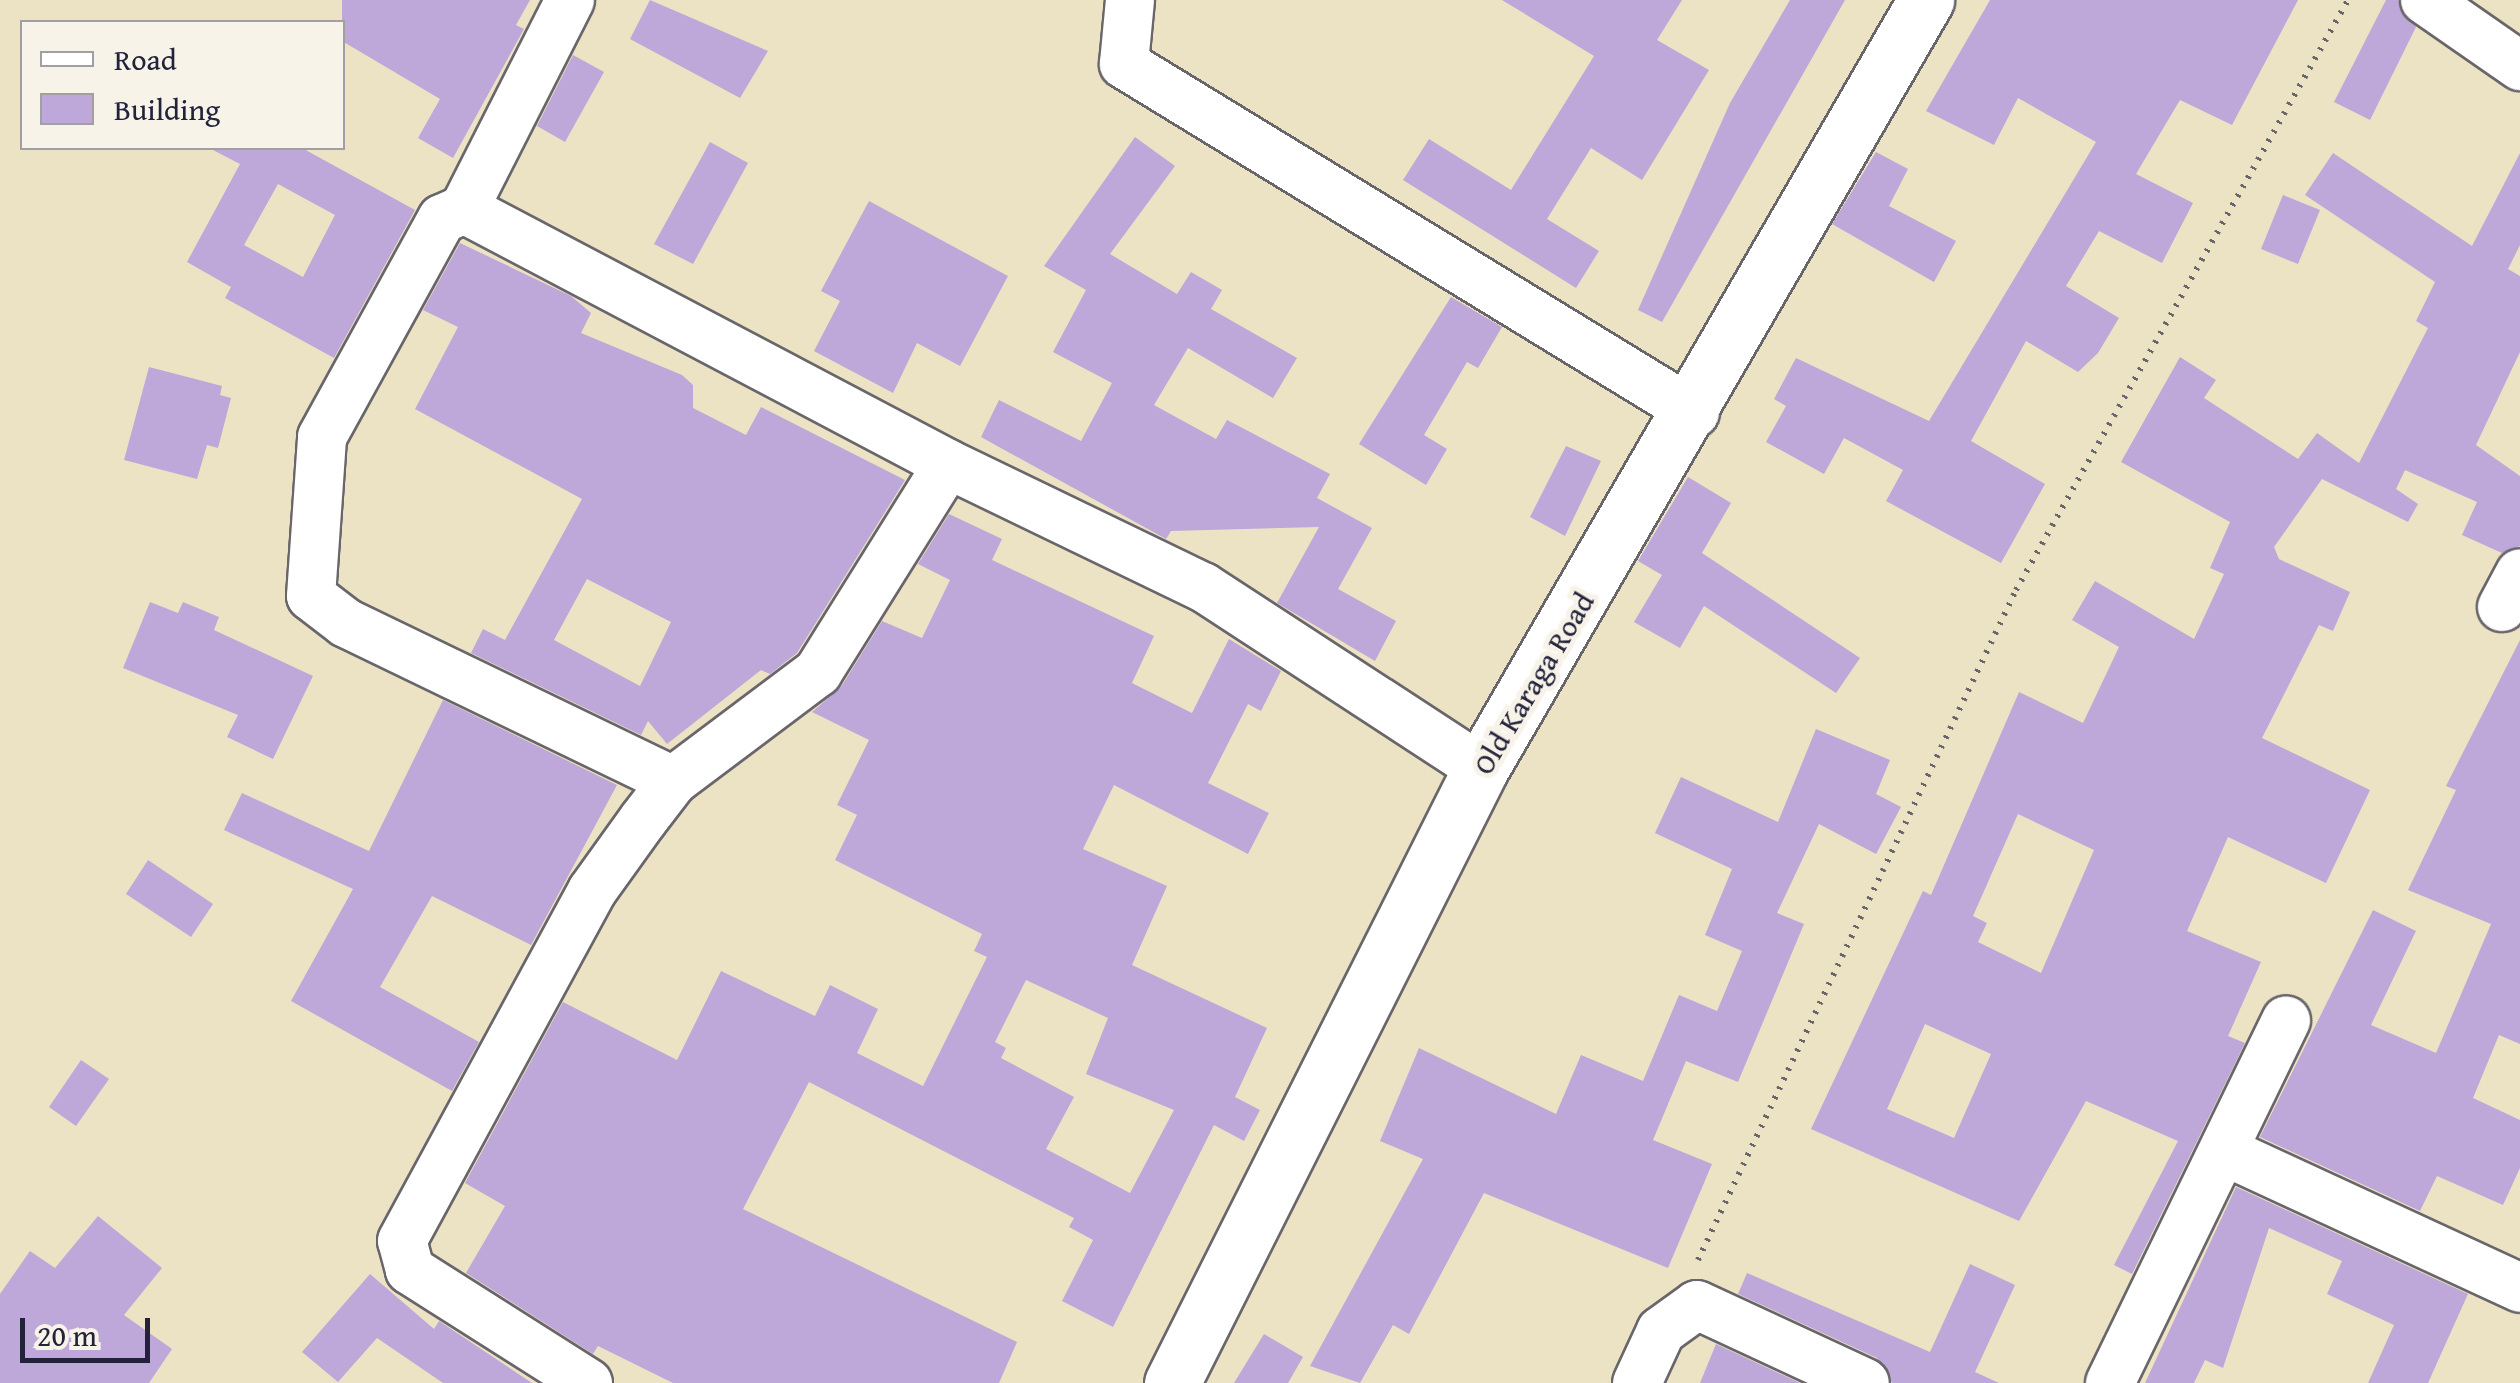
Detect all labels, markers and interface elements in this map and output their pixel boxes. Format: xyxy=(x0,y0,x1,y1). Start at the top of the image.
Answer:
legend xyxy=(20,20,345,150)
text: Road xyxy=(114,37,177,81)
text: Building xyxy=(114,87,220,131)
street label: Old Karaga Road xyxy=(1465,585,1601,781)
scale bar xyxy=(25,1298,155,1360)
text: 20 m xyxy=(37,1313,97,1357)

